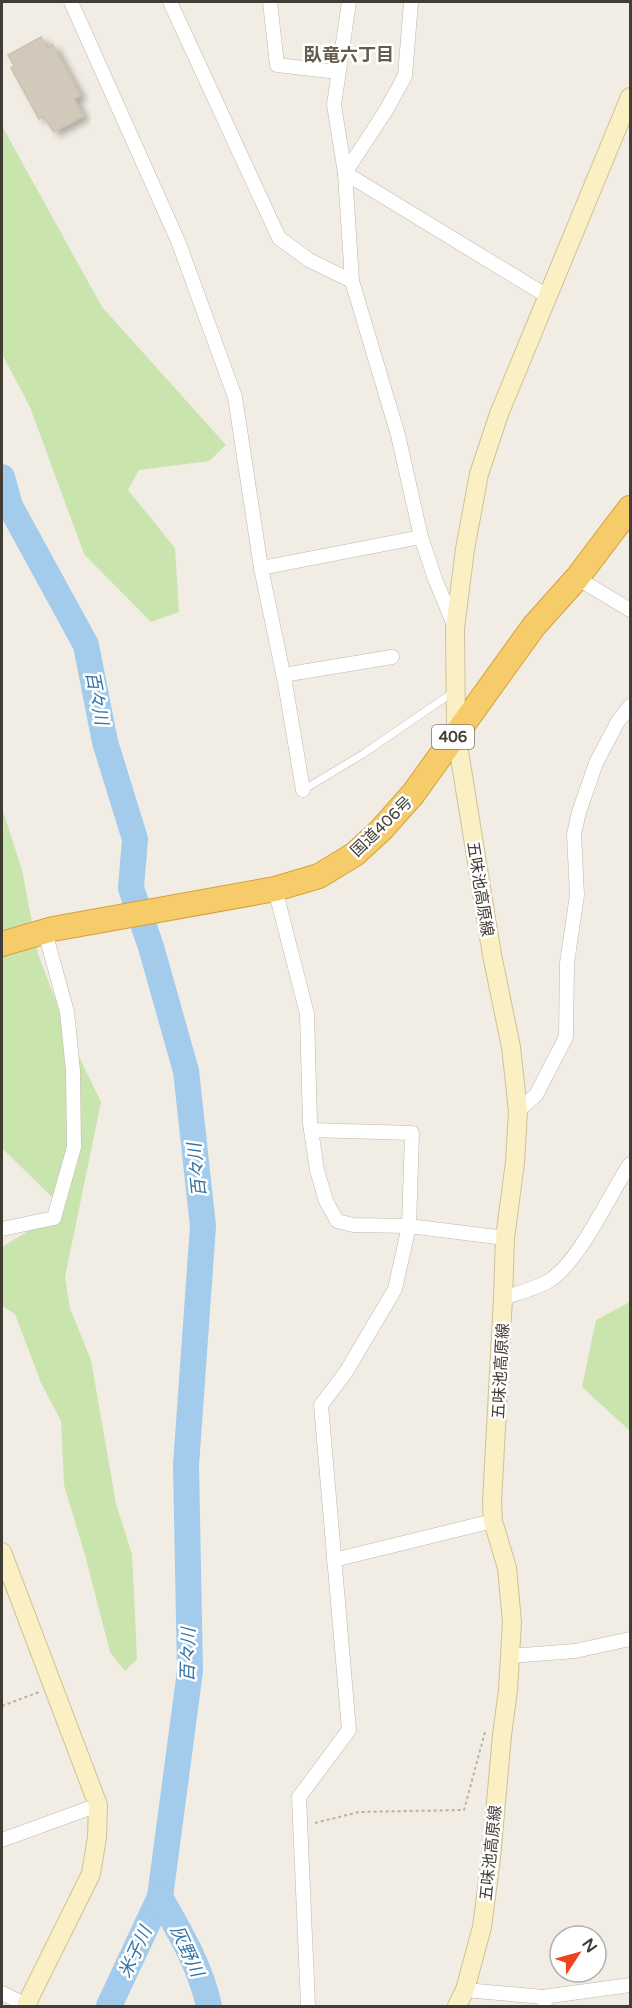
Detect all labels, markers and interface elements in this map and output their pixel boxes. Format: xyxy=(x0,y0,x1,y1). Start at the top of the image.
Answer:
district label: 臥竜六丁目 xyxy=(304,44,394,66)
water label: 百々川 xyxy=(81,669,113,729)
road number: 406 xyxy=(432,725,474,749)
street label: 国道406号 xyxy=(347,792,417,861)
street label: 五味池高原線 xyxy=(463,840,497,938)
water label: 百々川 xyxy=(183,1140,211,1198)
street label: 五味池高原線 xyxy=(488,1323,513,1420)
water label: 百々川 xyxy=(177,1626,200,1682)
street label: 五味池高原線 xyxy=(476,1804,506,1902)
water label: 米子川 xyxy=(114,1921,157,1981)
water label: 灰野川 xyxy=(166,1922,209,1982)
north arrow xyxy=(548,1924,608,1984)
text: N xyxy=(577,1935,601,1957)

